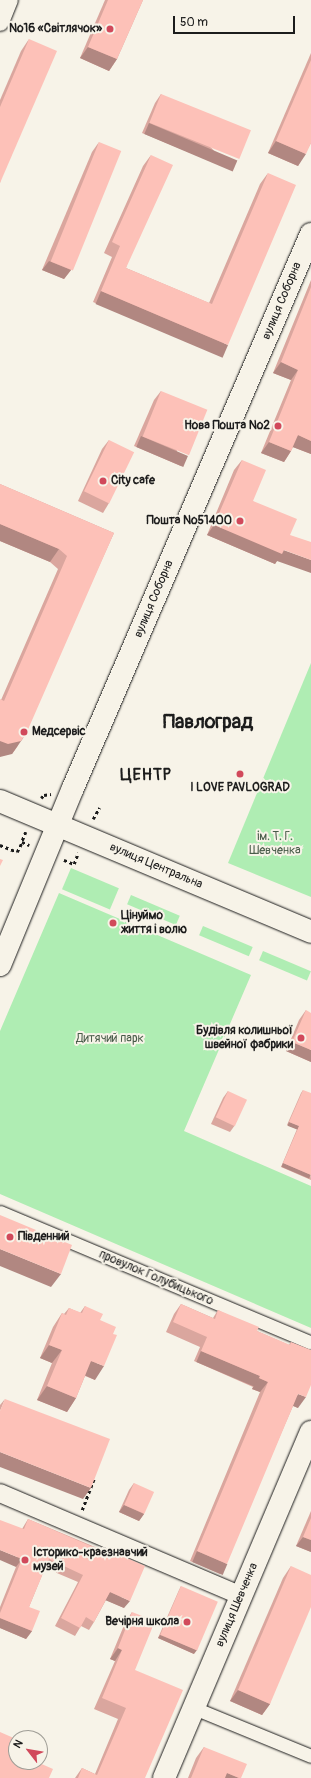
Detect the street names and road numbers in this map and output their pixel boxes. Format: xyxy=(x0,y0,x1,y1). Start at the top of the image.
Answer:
street label: вулиця Соборна xyxy=(259,260,305,342)
street label: вулиця Соборна xyxy=(131,558,177,640)
street label: вулиця Центральна xyxy=(107,840,205,892)
street label: провулок Голубицького xyxy=(97,1247,215,1309)
street label: вулиця Шевченка xyxy=(213,1561,261,1649)

